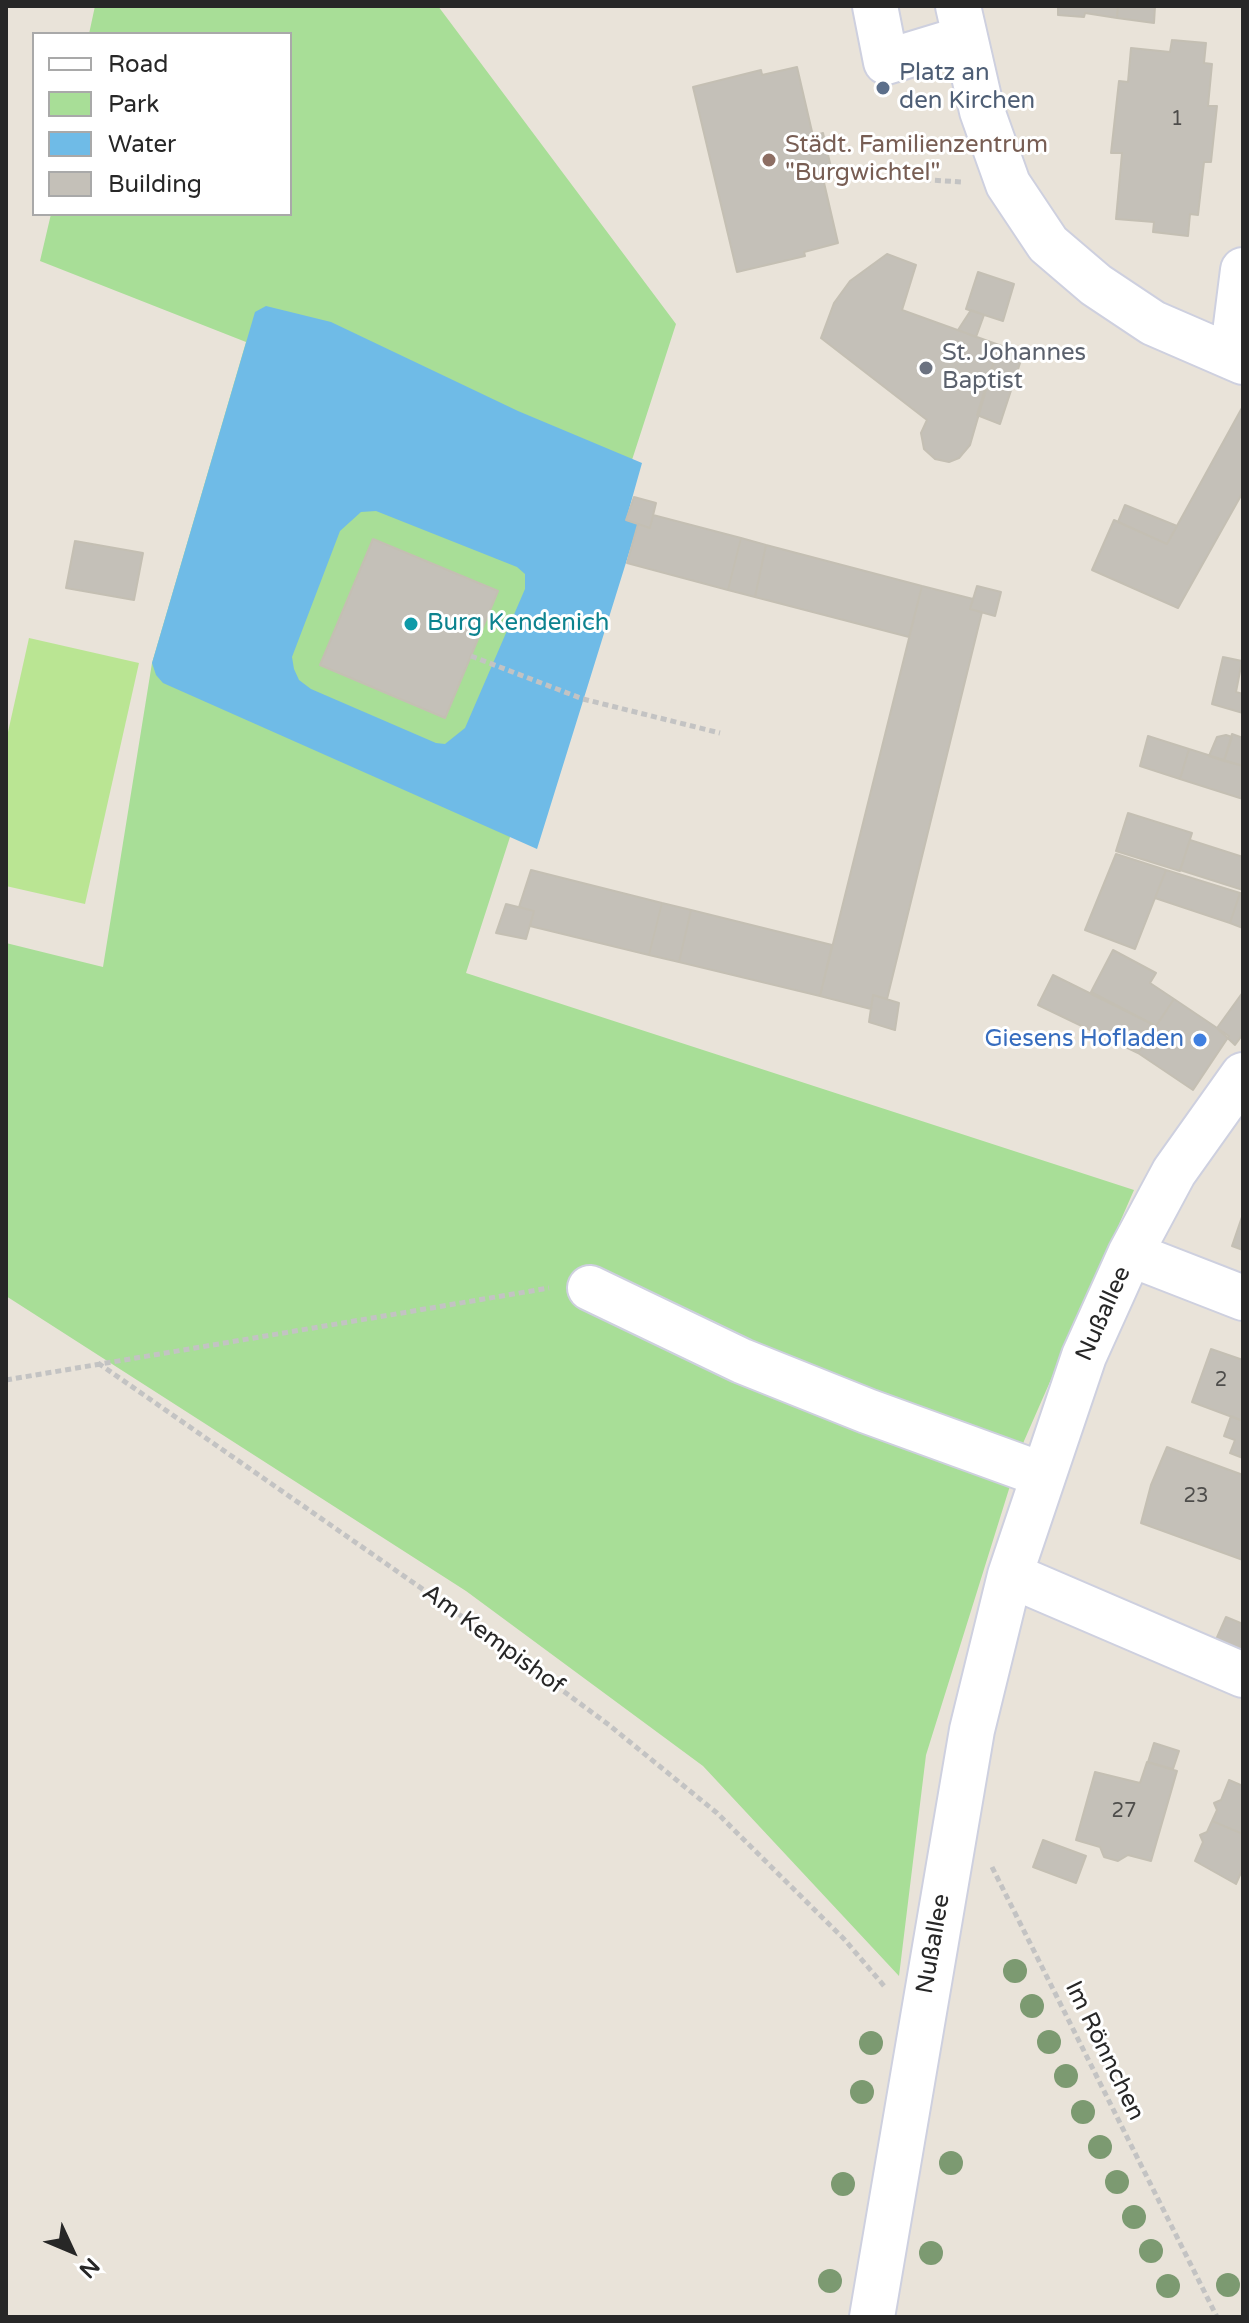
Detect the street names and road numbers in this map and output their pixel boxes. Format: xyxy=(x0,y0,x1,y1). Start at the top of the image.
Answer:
street label: Nußallee xyxy=(1070,1262,1138,1366)
street label: Am Kempishof xyxy=(416,1579,570,1701)
street label: Nußallee xyxy=(911,1892,957,1996)
street label: Im Rönnchen xyxy=(1058,1977,1150,2125)

